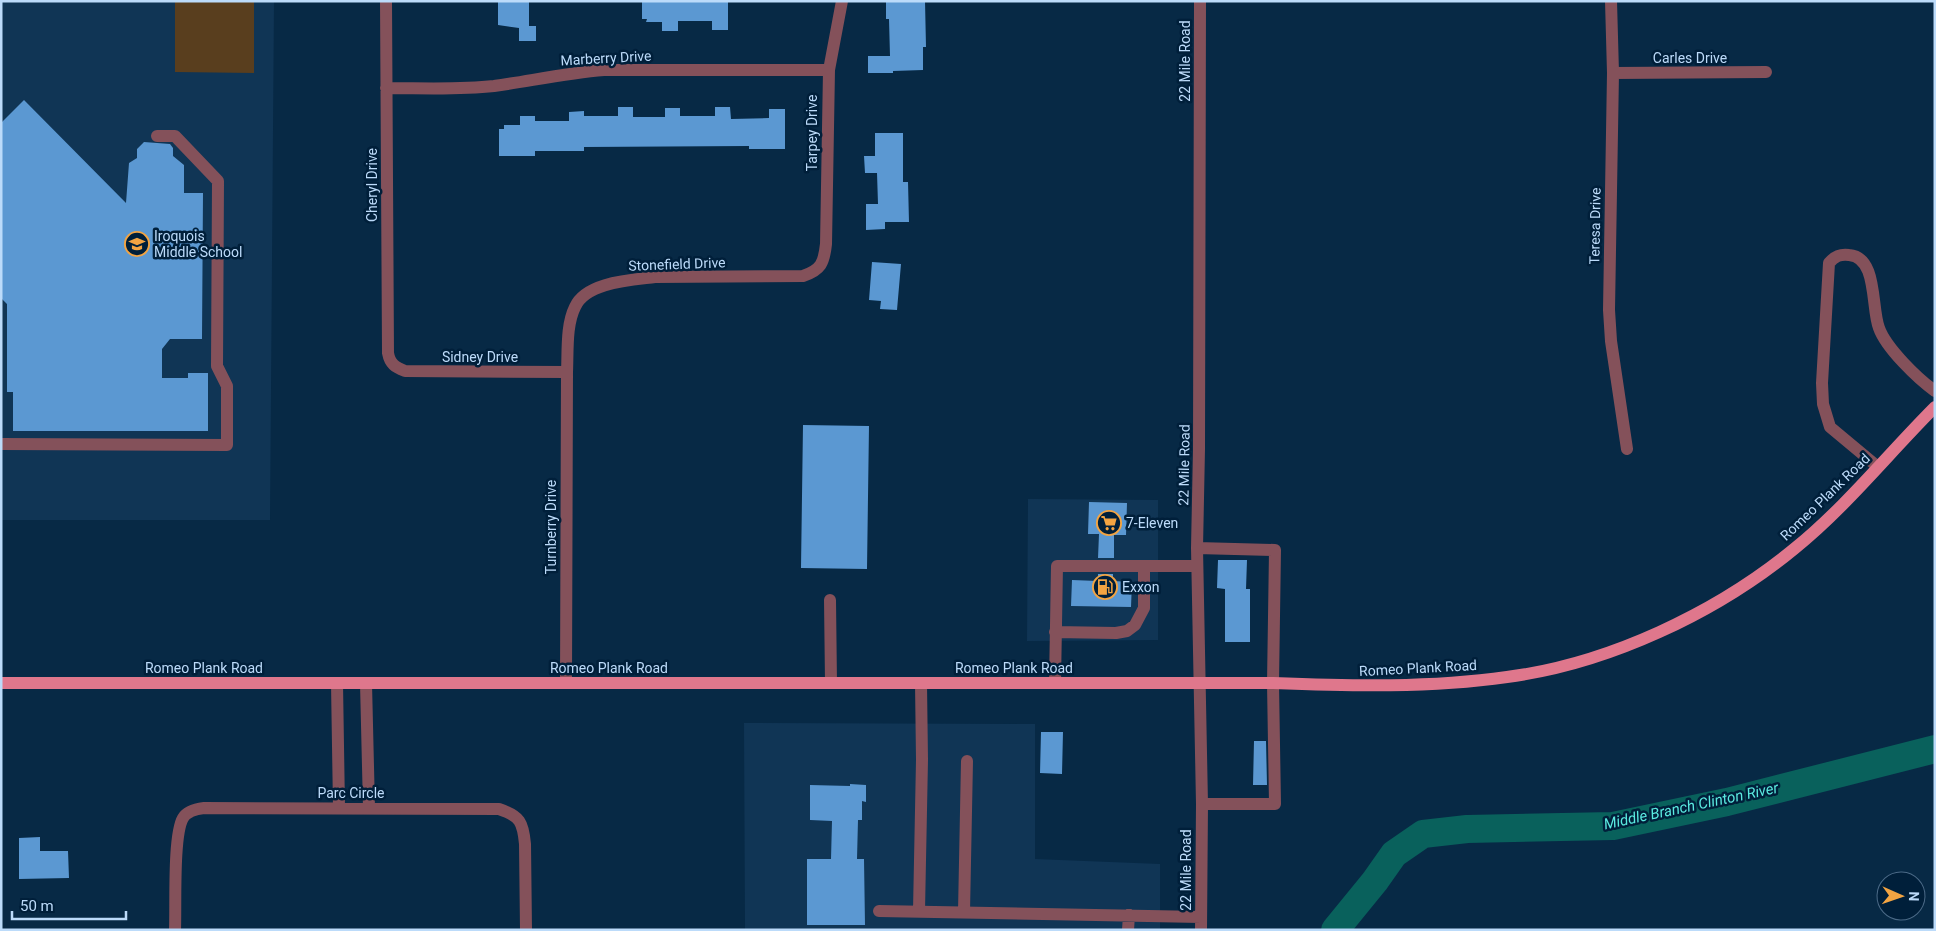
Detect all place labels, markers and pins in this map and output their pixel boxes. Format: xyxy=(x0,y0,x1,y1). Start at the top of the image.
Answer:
place label: Iroquois Middle School xyxy=(154,228,242,260)
school or university icon: Iroquois Middle School xyxy=(124,231,150,257)
supermarket icon: 7-Eleven xyxy=(1096,510,1122,536)
place label: 7-Eleven xyxy=(1126,515,1178,531)
fuel station icon: Exxon xyxy=(1092,574,1118,600)
place label: Exxon xyxy=(1122,579,1159,595)

